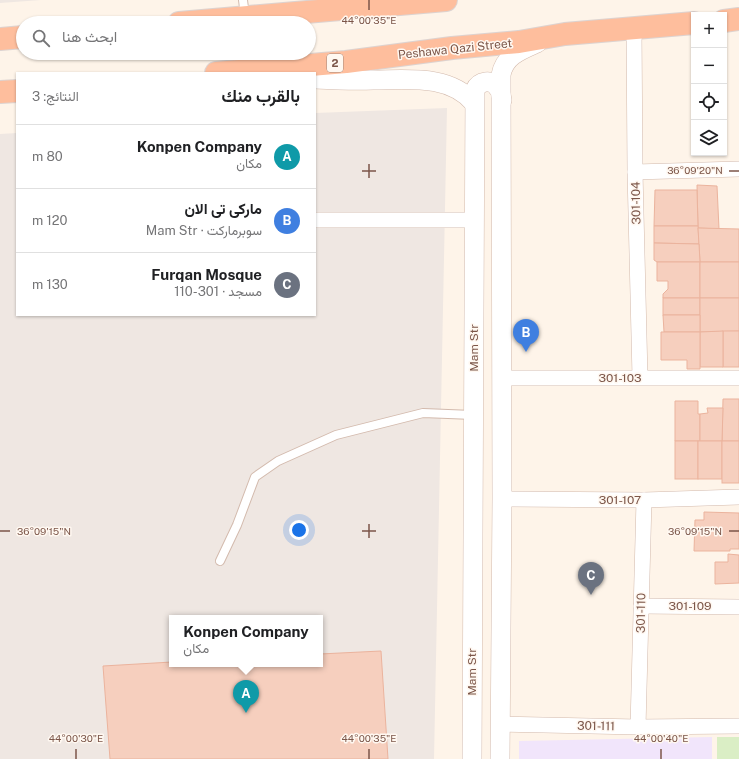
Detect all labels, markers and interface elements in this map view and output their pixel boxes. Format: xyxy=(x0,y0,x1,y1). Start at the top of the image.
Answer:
map controls xyxy=(691,12,727,156)
button: + xyxy=(691,12,727,48)
text: 44°00'35"E xyxy=(341,14,397,26)
search box xyxy=(16,16,316,60)
icon: search xyxy=(30,27,52,49)
text: ابحث هنا xyxy=(62,28,117,45)
street label: Peshawa Qazi Street xyxy=(397,36,513,62)
button: − xyxy=(691,48,727,84)
road number: 2 xyxy=(327,54,343,72)
button: locate xyxy=(691,84,727,120)
text: بالقرب منك xyxy=(222,86,300,106)
text: النتائج: 3 xyxy=(32,89,79,104)
button: layers xyxy=(691,120,727,156)
text: Konpen Company xyxy=(137,138,262,155)
text: 80 m xyxy=(32,149,63,164)
text: A xyxy=(282,149,292,164)
text: مكان xyxy=(236,156,262,171)
text: 36°09'20"N xyxy=(667,164,723,176)
street label: 301-104 xyxy=(629,181,643,225)
text: مارکی تی الان xyxy=(184,200,262,217)
text: 120 m xyxy=(32,213,67,228)
text: B xyxy=(283,213,291,228)
text: سوبرماركت · Mam Str xyxy=(146,223,262,238)
text: Furqan Mosque xyxy=(151,266,262,283)
text: 130 m xyxy=(32,277,68,292)
text: C xyxy=(282,277,292,292)
text: مسجد · 301-110 xyxy=(174,284,262,299)
pin: B xyxy=(513,319,539,352)
street label: Mam Str xyxy=(467,324,481,372)
street label: 301-103 xyxy=(598,371,642,385)
street label: 301-107 xyxy=(599,493,641,507)
your location xyxy=(289,520,309,540)
text: 36°09'15"N xyxy=(17,525,71,537)
text: 36°09'15"N xyxy=(668,525,722,537)
pin: C xyxy=(578,562,604,595)
street label: 301-110 xyxy=(634,593,648,633)
street label: 301-109 xyxy=(669,599,711,613)
popup xyxy=(169,615,323,667)
text: Konpen Company xyxy=(183,623,309,640)
text: مكان xyxy=(183,641,209,656)
street label: Mam Str xyxy=(465,648,479,696)
pin: A xyxy=(233,680,259,713)
street label: 301-111 xyxy=(577,719,615,733)
text: 44°00'30"E xyxy=(49,732,103,744)
text: 44°00'35"E xyxy=(341,732,397,744)
text: 44°00'40"E xyxy=(634,732,688,744)

